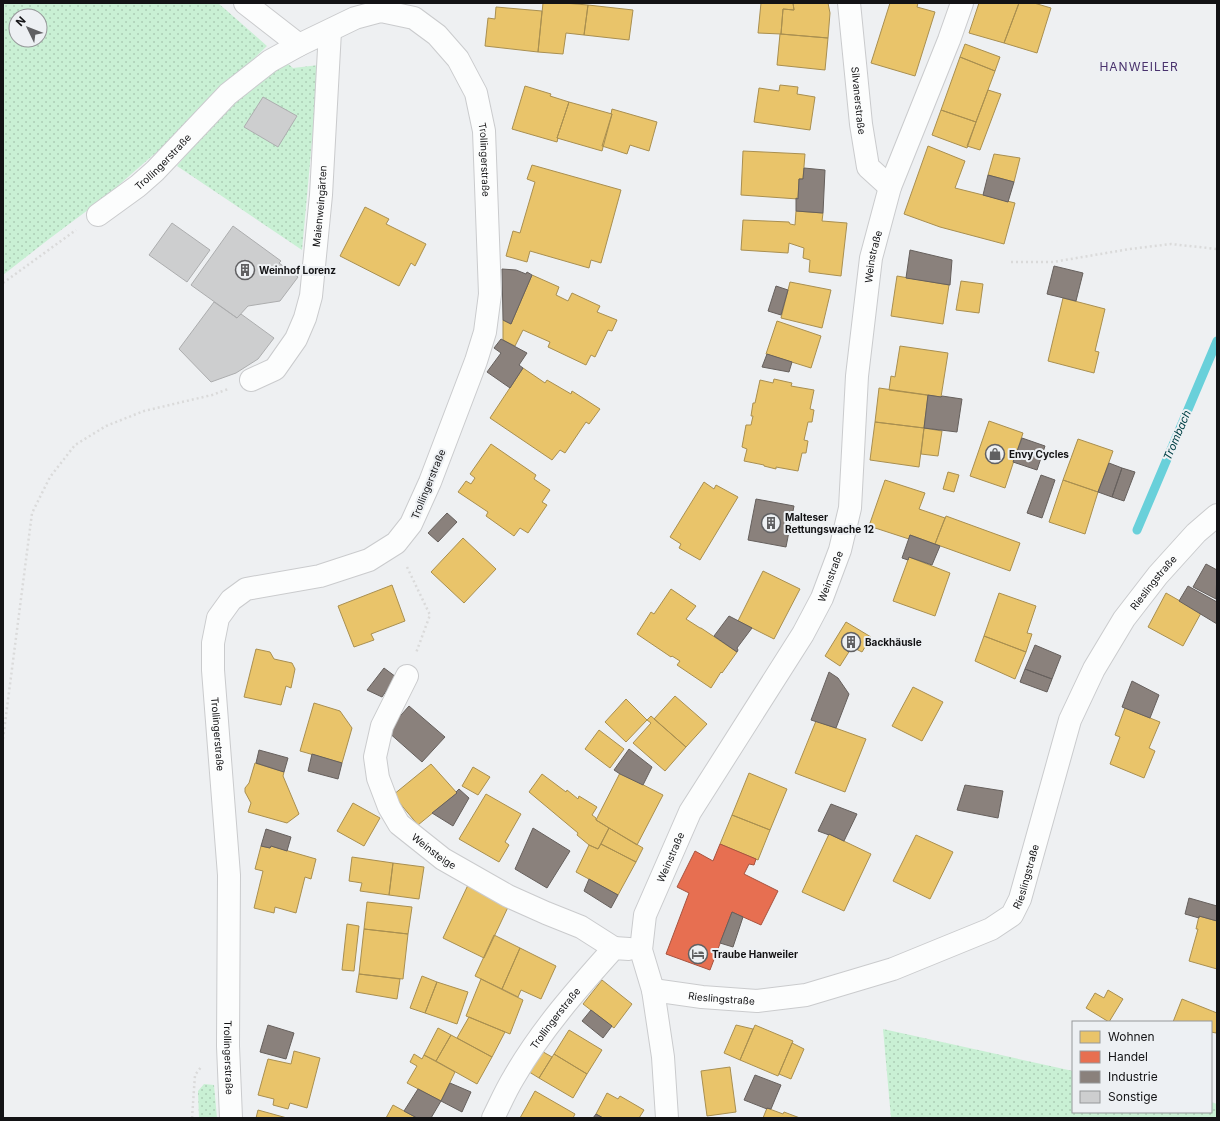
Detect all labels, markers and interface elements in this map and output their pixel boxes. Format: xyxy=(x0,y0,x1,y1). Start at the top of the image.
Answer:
north arrow xyxy=(8,8,48,48)
text: N xyxy=(13,13,29,29)
district label: HANWEILER xyxy=(1099,59,1179,74)
street label: Silvanerstraße xyxy=(849,66,869,135)
street label: Trollingerstraße xyxy=(476,121,492,197)
street label: Trollingerstraße xyxy=(132,131,193,192)
street label: Maienweingärten xyxy=(310,165,329,247)
street label: Weinstraße xyxy=(862,229,884,284)
building icon: Weinhof Lorenz xyxy=(234,259,256,281)
place label: Weinhof Lorenz xyxy=(259,264,336,276)
water label: Trombach xyxy=(1160,407,1194,462)
shop icon: Envy Cycles xyxy=(984,443,1006,465)
street label: Trollingerstraße xyxy=(409,447,448,521)
place label: Envy Cycles xyxy=(1009,448,1069,461)
place label: Malteser Rettungswache 12 xyxy=(785,511,874,536)
building icon: Malteser Rettungswache 12 xyxy=(760,512,782,534)
street label: Weinstraße xyxy=(815,549,845,603)
street label: Rieslingstraße xyxy=(1127,553,1179,612)
building icon: Backhäusle xyxy=(840,631,862,653)
place label: Backhäusle xyxy=(865,636,922,648)
street label: Trollingerstraße xyxy=(209,696,227,772)
street label: Weinstraße xyxy=(654,830,687,884)
street label: Weinsteige xyxy=(410,831,459,871)
street label: Rieslingstraße xyxy=(1010,843,1041,911)
hotel icon: Traube Hanweiler xyxy=(687,943,709,965)
place label: Traube Hanweiler xyxy=(712,948,798,960)
street label: Trollingerstraße xyxy=(528,985,583,1051)
street label: Rieslingstraße xyxy=(687,989,755,1007)
street label: Trollingerstraße xyxy=(222,1020,236,1095)
legend xyxy=(1072,1021,1212,1113)
text: Wohnen xyxy=(1108,1029,1155,1044)
text: Handel xyxy=(1108,1049,1148,1064)
text: Industrie xyxy=(1108,1069,1158,1084)
text: Sonstige xyxy=(1108,1089,1158,1104)

